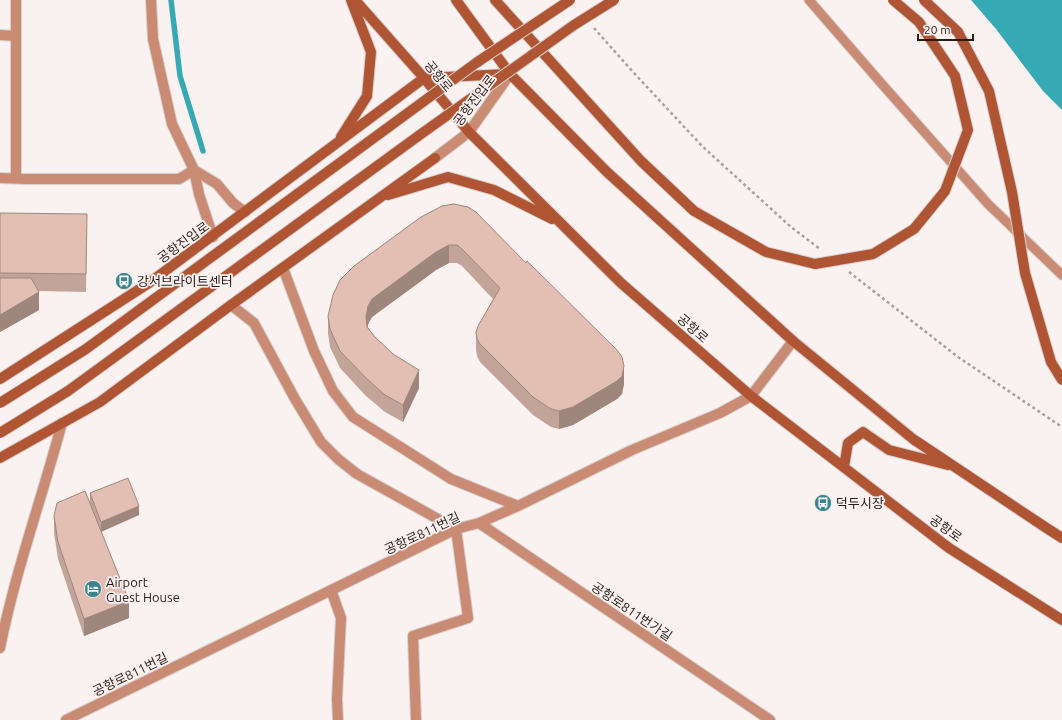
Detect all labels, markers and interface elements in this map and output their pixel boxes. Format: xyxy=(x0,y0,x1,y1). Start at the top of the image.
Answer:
scale bar xyxy=(918,16,973,42)
text: 20 m xyxy=(924,23,951,36)
street label: 공항로 xyxy=(422,58,456,94)
street label: 공항진입로 xyxy=(450,72,498,128)
street label: 공항진입로 xyxy=(155,219,211,265)
bus stop icon: 강서브라이트센터 xyxy=(114,271,134,291)
place label: 강서브라이트센터 xyxy=(137,274,233,288)
street label: 공항로 xyxy=(675,311,711,345)
bus stop icon: 덕두시장 xyxy=(813,493,833,513)
place label: 덕두시장 xyxy=(836,496,884,510)
street label: 공항로811번길 xyxy=(382,509,462,557)
street label: 공항로 xyxy=(927,512,965,544)
place label: Airport Guest House xyxy=(106,575,180,604)
hotel icon: Airport Guest House xyxy=(83,579,103,599)
street label: 공항로811번가길 xyxy=(589,579,675,643)
street label: 공항로811번길 xyxy=(90,650,170,698)

